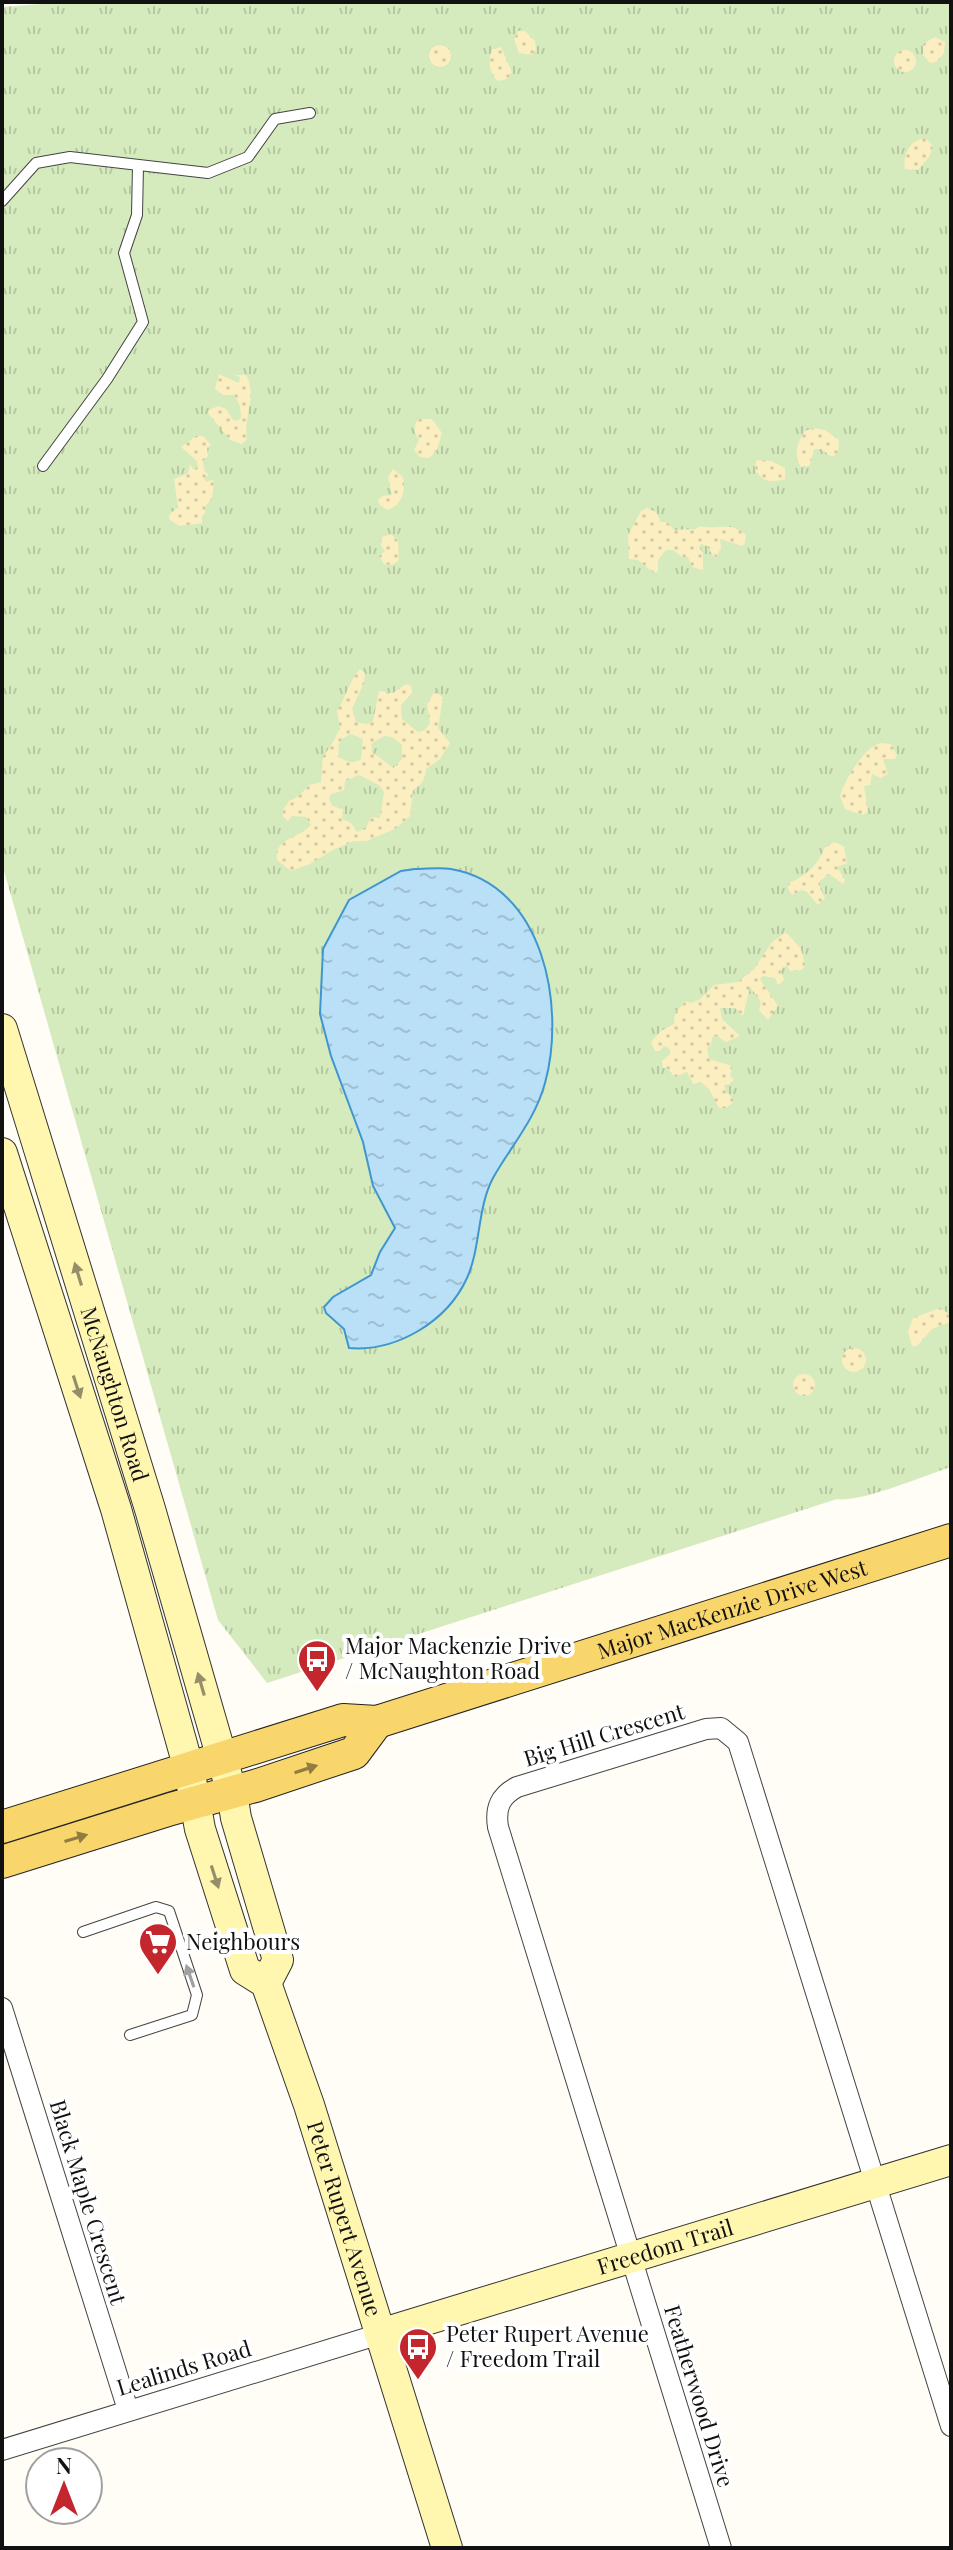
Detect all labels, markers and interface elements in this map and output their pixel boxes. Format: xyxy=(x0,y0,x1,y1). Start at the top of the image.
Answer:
one-way arrow xyxy=(71,1262,83,1286)
street label: McNaughton Road xyxy=(74,1303,157,1485)
one-way arrow xyxy=(71,1375,84,1399)
street label: Major MacKenzie Drive West xyxy=(593,1551,872,1665)
place label: Major Mackenzie Drive / McNaughton Road xyxy=(345,1630,572,1685)
bus stop icon: Major Mackenzie Drive / McNaughton Road xyxy=(296,1638,338,1693)
one-way arrow xyxy=(194,1672,207,1696)
street label: Big Hill Crescent xyxy=(520,1695,689,1773)
one-way arrow xyxy=(295,1763,319,1775)
one-way arrow xyxy=(65,1831,89,1844)
one-way arrow xyxy=(209,1866,222,1890)
supermarket icon: Neighbours xyxy=(137,1921,179,1976)
place label: Neighbours xyxy=(186,1926,300,1956)
one-way arrow xyxy=(183,1963,196,1987)
street label: Black Maple Crescent xyxy=(44,2096,135,2309)
street label: Peter Rupert Avenue xyxy=(301,2117,390,2320)
street label: Freedom Trail xyxy=(593,2211,736,2281)
street label: Featherwood Drive xyxy=(658,2301,742,2490)
place label: Peter Rupert Avenue / Freedom Trail xyxy=(446,2318,649,2373)
bus stop icon: Peter Rupert Avenue / Freedom Trail xyxy=(397,2326,439,2381)
street label: Lealinds Road xyxy=(113,2332,255,2402)
north arrow xyxy=(24,2446,104,2526)
text: N xyxy=(56,2450,72,2480)

